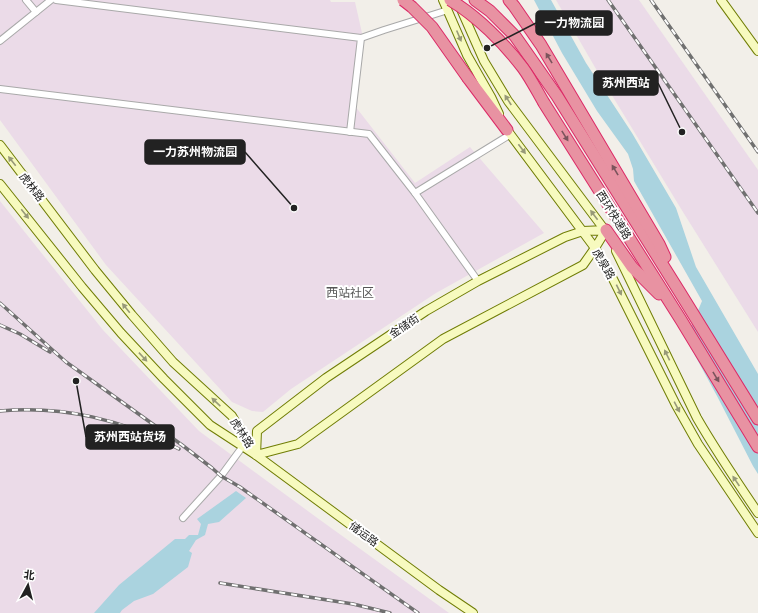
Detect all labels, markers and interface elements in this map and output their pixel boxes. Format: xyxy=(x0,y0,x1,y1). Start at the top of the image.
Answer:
callout: 一力物流园 xyxy=(536,11,612,35)
text: 一力物流园 xyxy=(544,16,604,30)
one-way arrow xyxy=(456,30,462,42)
one-way arrow xyxy=(545,52,552,64)
callout: 苏州西站 xyxy=(594,71,658,95)
text: 苏州西站 xyxy=(602,76,650,90)
one-way arrow xyxy=(504,95,512,105)
one-way arrow xyxy=(561,131,569,141)
callout: 一力苏州物流园 xyxy=(145,140,245,164)
one-way arrow xyxy=(518,143,526,154)
text: 一力苏州物流园 xyxy=(153,145,237,159)
one-way arrow xyxy=(8,156,16,167)
one-way arrow xyxy=(611,165,619,175)
street label: 虎林路 xyxy=(17,170,47,204)
street label: 西环快速路 xyxy=(594,188,634,242)
one-way arrow xyxy=(20,209,29,220)
one-way arrow xyxy=(590,209,599,220)
street label: 虎泉路 xyxy=(591,247,617,281)
one-way arrow xyxy=(616,285,622,296)
district label: 西站社区 xyxy=(326,286,374,300)
one-way arrow xyxy=(122,303,131,313)
street label: 金储街 xyxy=(387,312,421,340)
one-way arrow xyxy=(664,349,670,361)
one-way arrow xyxy=(139,352,148,363)
one-way arrow xyxy=(712,371,719,383)
one-way arrow xyxy=(211,397,221,406)
one-way arrow xyxy=(674,401,680,413)
street label: 虎林路 xyxy=(228,416,256,450)
callout: 苏州西站货场 xyxy=(86,425,174,449)
text: 苏州西站货场 xyxy=(94,430,166,444)
one-way arrow xyxy=(732,476,740,486)
street label: 储运路 xyxy=(347,519,381,549)
north arrow xyxy=(8,565,48,605)
text: 北 xyxy=(23,568,35,582)

